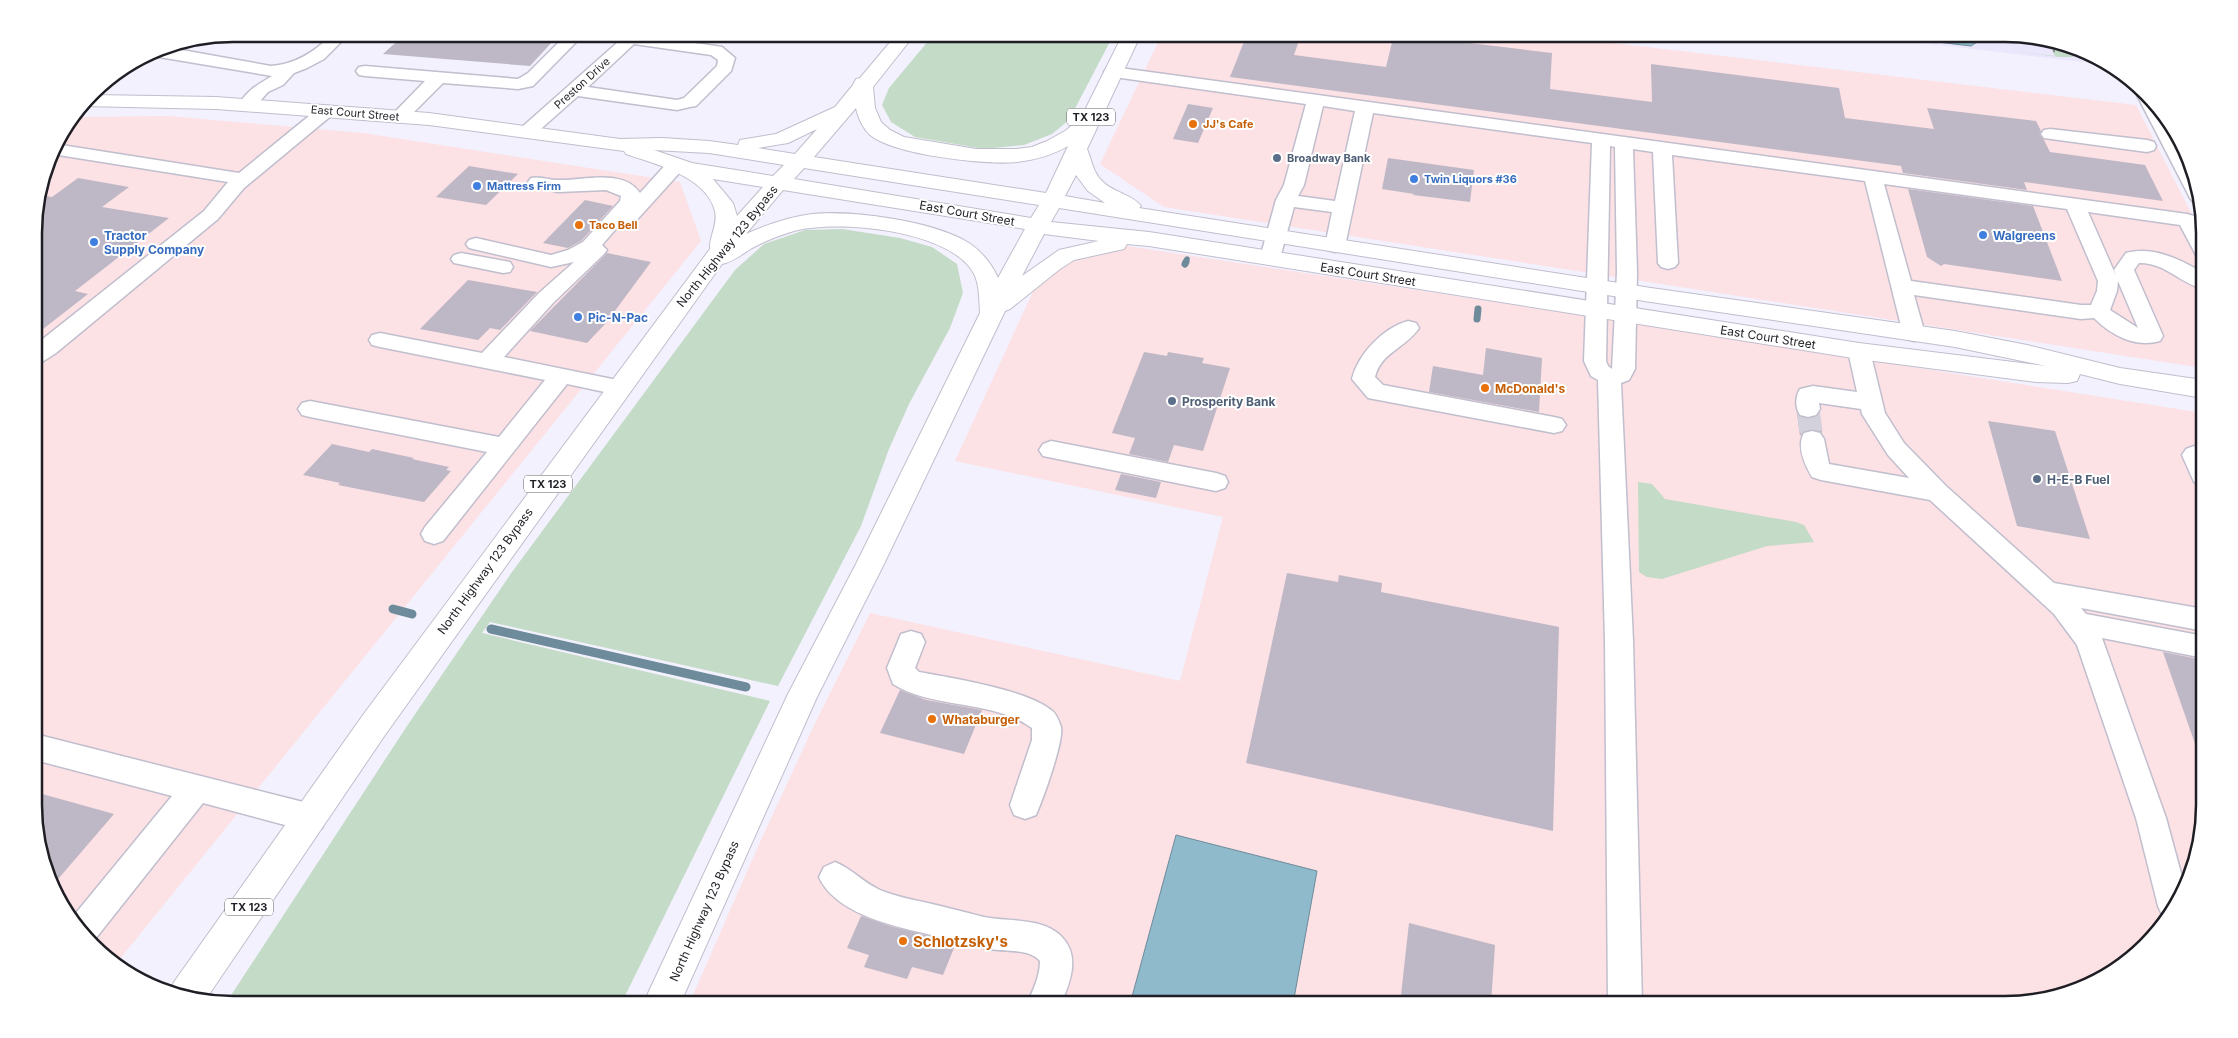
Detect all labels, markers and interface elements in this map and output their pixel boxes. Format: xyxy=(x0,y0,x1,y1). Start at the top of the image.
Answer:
street label: Preston Drive xyxy=(551,54,613,112)
street label: East Court Street xyxy=(310,102,400,124)
road number: TX 123 xyxy=(1067,108,1115,125)
place label: JJ's Cafe xyxy=(1203,117,1254,131)
marker: JJ's Cafe xyxy=(1187,118,1199,130)
place label: Broadway Bank xyxy=(1287,151,1371,165)
marker: Broadway Bank xyxy=(1271,152,1283,164)
place label: Twin Liquors #36 xyxy=(1424,172,1517,186)
marker: Twin Liquors #36 xyxy=(1408,173,1420,185)
place label: Mattress Firm xyxy=(487,179,561,193)
marker: Mattress Firm xyxy=(471,180,483,192)
street label: North Highway 123 Bypass xyxy=(673,182,781,310)
street label: East Court Street xyxy=(918,197,1016,229)
place label: Taco Bell xyxy=(589,218,638,232)
marker: Taco Bell xyxy=(573,219,585,231)
place label: Tractor Supply Company xyxy=(104,228,205,257)
place label: Walgreens xyxy=(1993,228,2056,243)
marker: Walgreens xyxy=(1977,229,1989,241)
marker: Tractor Supply Company xyxy=(88,236,100,248)
street label: East Court Street xyxy=(1319,259,1417,289)
place label: Pic-N-Pac xyxy=(588,310,648,325)
marker: Pic-N-Pac xyxy=(572,311,584,323)
street label: East Court Street xyxy=(1719,322,1817,352)
place label: McDonald's xyxy=(1495,381,1565,396)
marker: McDonald's xyxy=(1479,382,1491,394)
place label: Prosperity Bank xyxy=(1182,394,1275,409)
marker: Prosperity Bank xyxy=(1166,395,1178,407)
place label: H-E-B Fuel xyxy=(2047,472,2110,487)
marker: H-E-B Fuel xyxy=(2031,473,2043,485)
road number: TX 123 xyxy=(524,476,572,492)
street label: North Highway 123 Bypass xyxy=(434,505,536,637)
place label: Whataburger xyxy=(942,712,1020,727)
marker: Whataburger xyxy=(926,713,938,725)
street label: North Highway 123 Bypass xyxy=(666,838,742,984)
road number: TX 123 xyxy=(225,899,273,916)
place label: Schlotzsky's xyxy=(913,932,1008,951)
marker: Schlotzsky's xyxy=(897,935,909,947)

